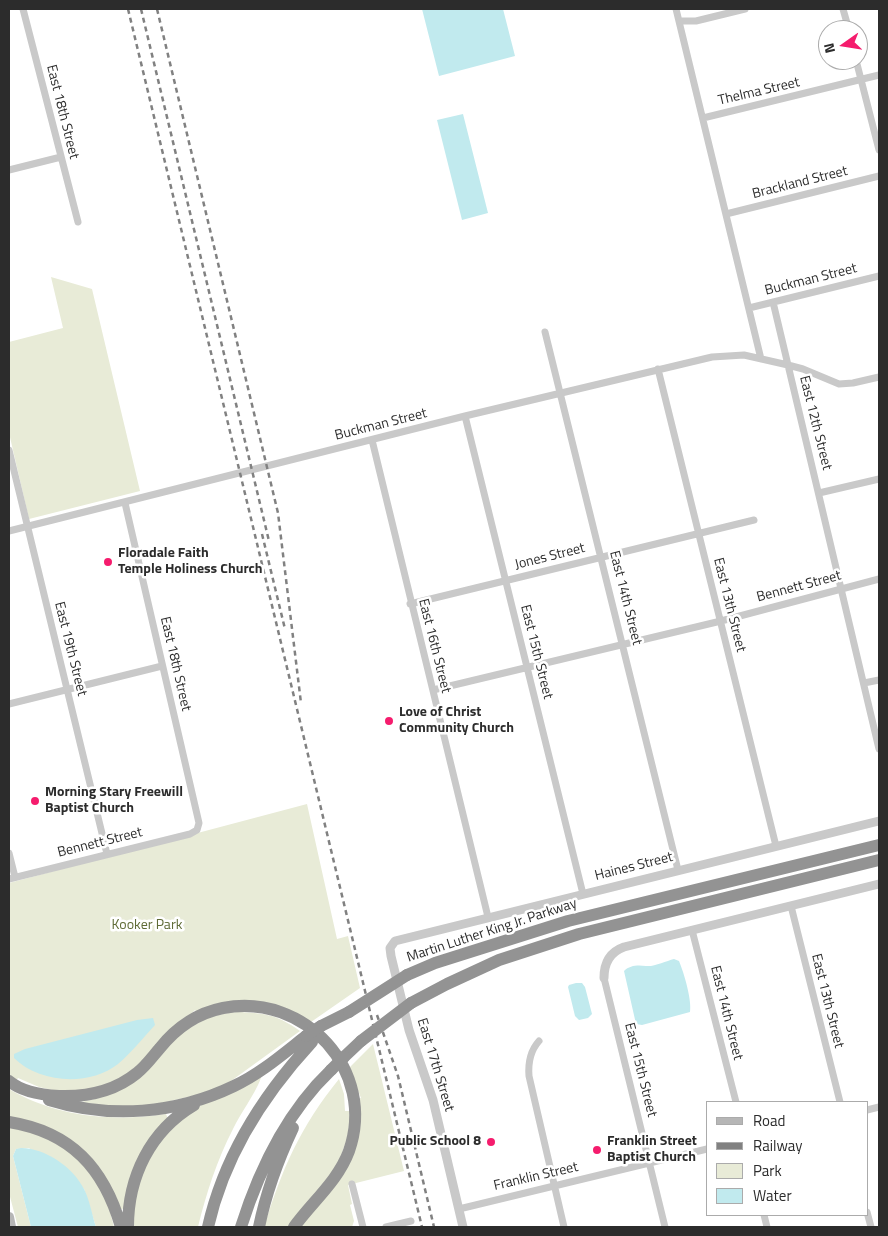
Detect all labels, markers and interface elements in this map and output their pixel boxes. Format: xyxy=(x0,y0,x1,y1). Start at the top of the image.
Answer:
north arrow xyxy=(818,20,868,70)
text: N xyxy=(818,41,840,55)
street label: East 18th Street xyxy=(42,63,82,161)
street label: Thelma Street xyxy=(717,74,801,110)
street label: Brackland Street xyxy=(751,163,849,203)
street label: Buckman Street xyxy=(763,260,859,300)
street label: East 12th Street xyxy=(795,374,835,472)
street label: Buckman Street xyxy=(333,405,429,445)
street label: Jones Street xyxy=(513,540,587,574)
place label: Floradale Faith Temple Holiness Church xyxy=(118,546,263,578)
street label: East 14th Street xyxy=(605,549,645,647)
marker: Floradale Faith Temple Holiness Church xyxy=(102,556,114,568)
street label: East 13th Street xyxy=(709,556,749,654)
street label: Bennett Street xyxy=(755,568,843,606)
street label: East 16th Street xyxy=(414,597,454,695)
street label: East 19th Street xyxy=(50,600,90,698)
street label: East 15th Street xyxy=(516,603,556,701)
street label: East 18th Street xyxy=(156,615,194,713)
place label: Love of Christ Community Church xyxy=(399,705,514,738)
marker: Love of Christ Community Church xyxy=(383,715,395,727)
place label: Morning Stary Freewill Baptist Church xyxy=(45,785,183,818)
marker: Morning Stary Freewill Baptist Church xyxy=(29,795,41,807)
street label: Bennett Street xyxy=(56,824,144,862)
street label: Haines Street xyxy=(593,849,675,885)
street label: Martin Luther King Jr. Parkway xyxy=(405,896,579,966)
park label: Kooker Park xyxy=(112,918,182,934)
street label: East 13th Street xyxy=(807,952,847,1050)
street label: East 14th Street xyxy=(706,964,746,1062)
street label: East 17th Street xyxy=(413,1016,457,1114)
street label: East 15th Street xyxy=(620,1021,660,1119)
legend xyxy=(706,1101,868,1216)
text: Road xyxy=(753,1109,785,1132)
place label: Public School 8 xyxy=(389,1134,481,1150)
place label: Franklin Street Baptist Church xyxy=(607,1134,697,1166)
text: Railway xyxy=(753,1134,803,1157)
marker: Public School 8 xyxy=(485,1136,497,1148)
marker: Franklin Street Baptist Church xyxy=(591,1144,603,1156)
street label: Franklin Street xyxy=(492,1159,580,1195)
text: Park xyxy=(753,1159,782,1182)
text: Water xyxy=(753,1184,792,1207)

